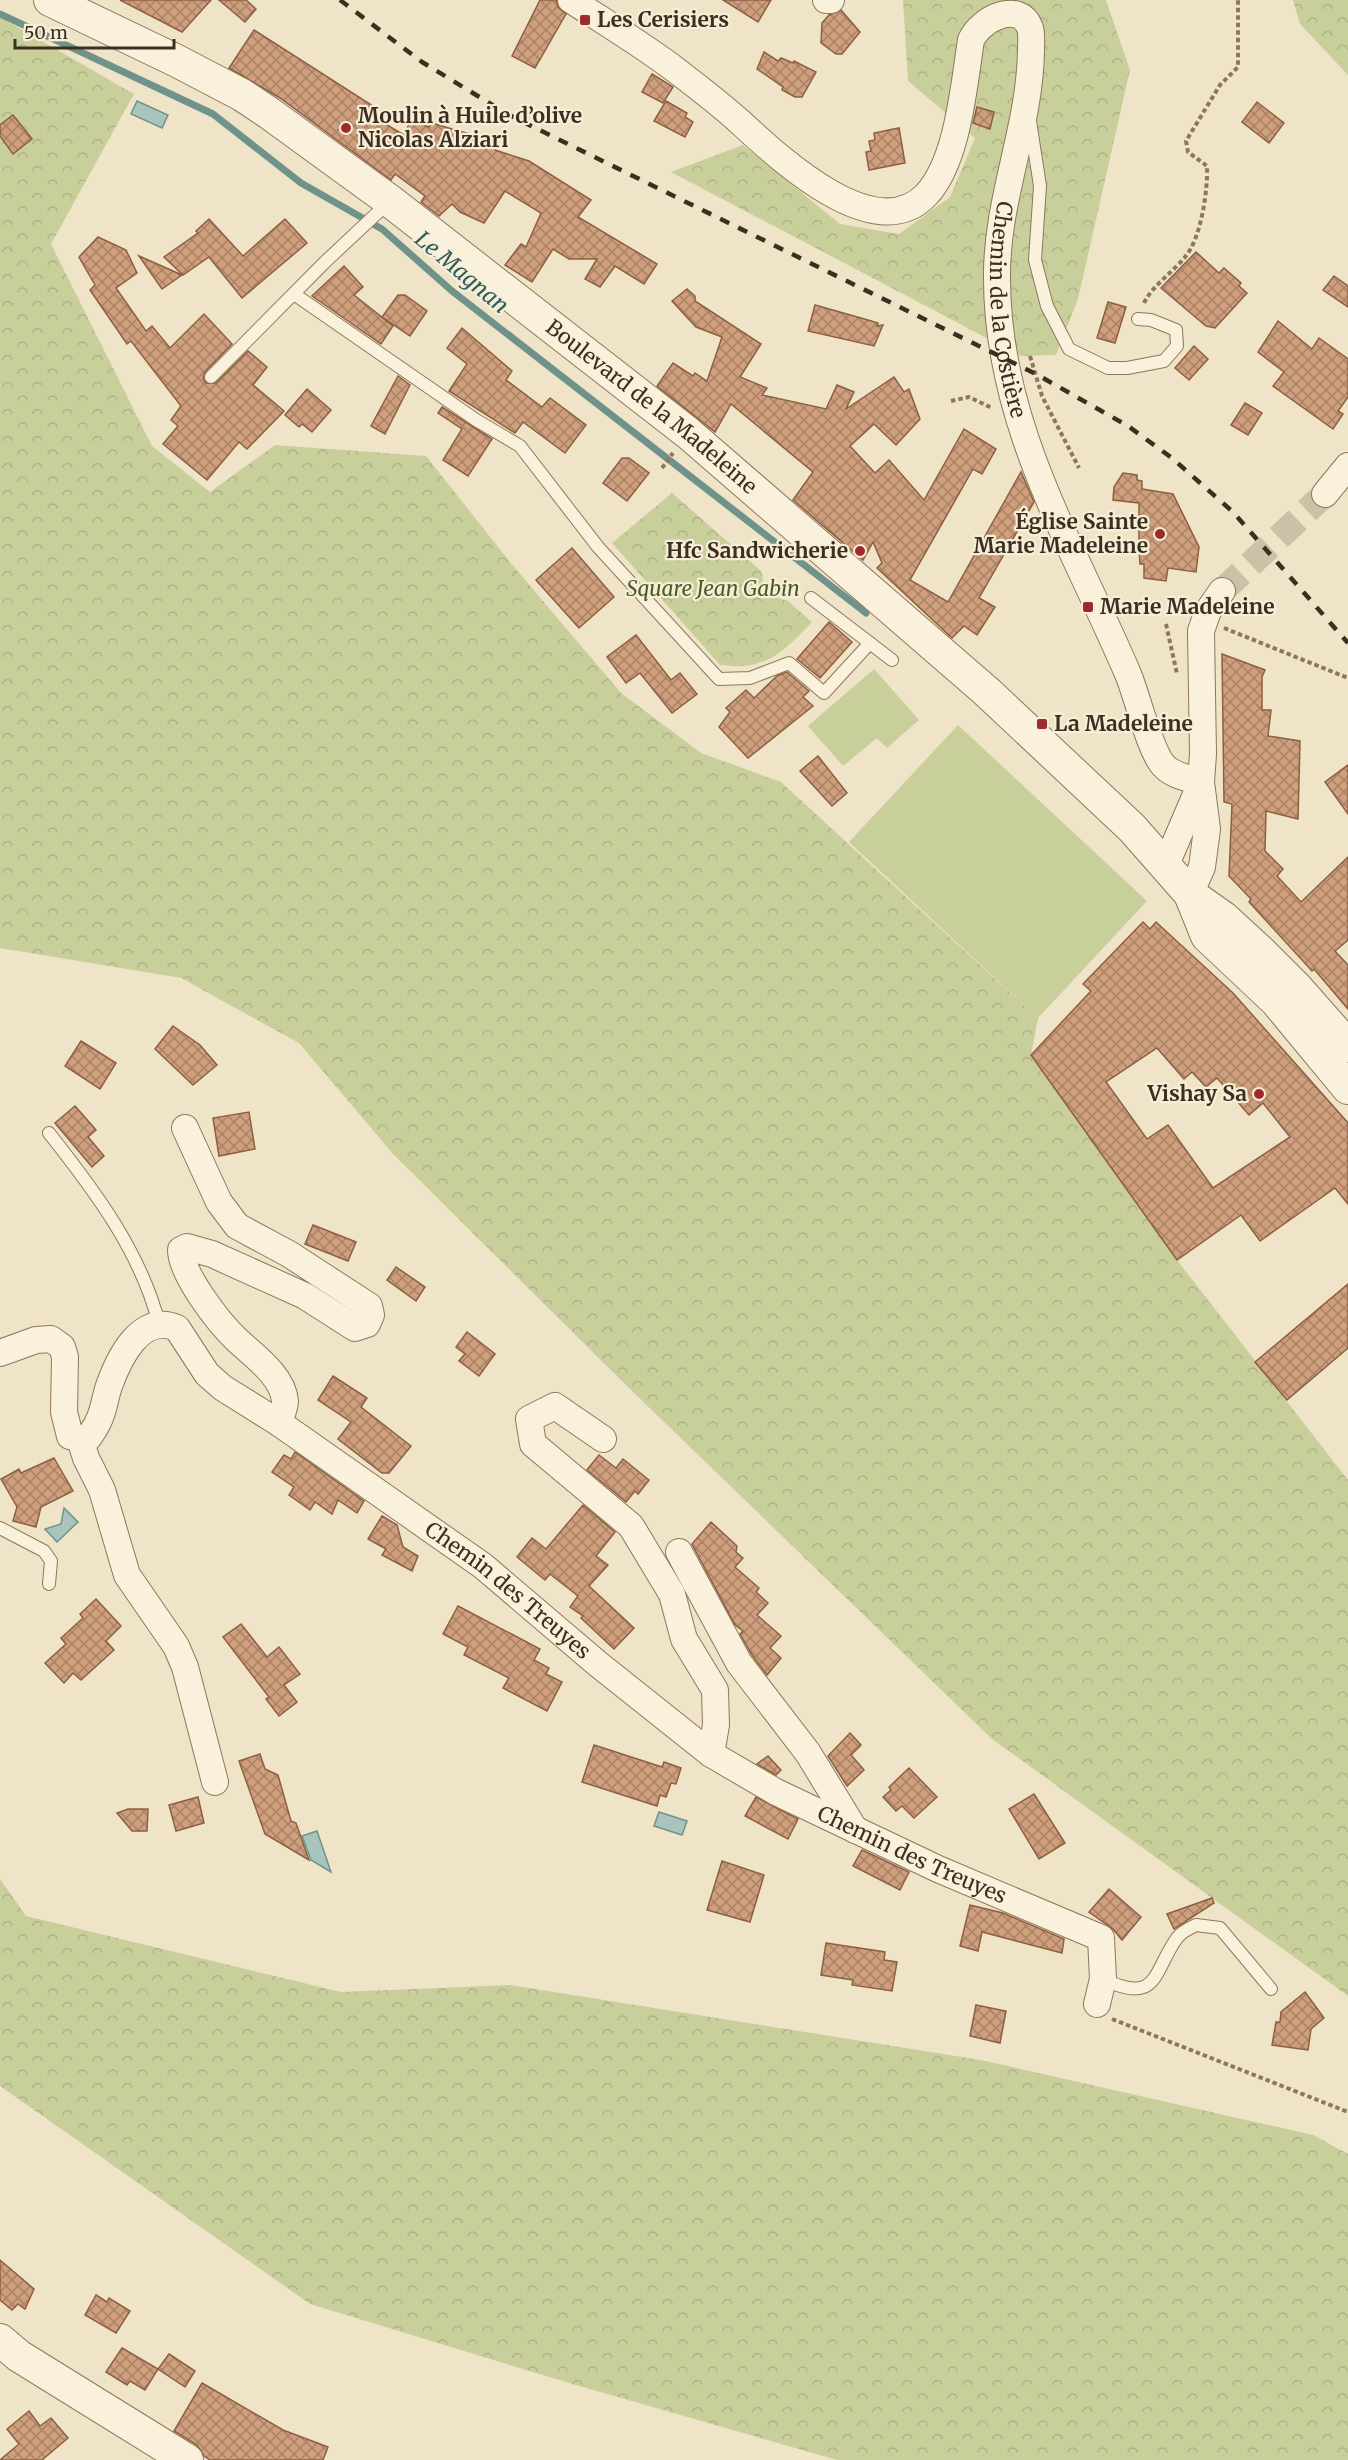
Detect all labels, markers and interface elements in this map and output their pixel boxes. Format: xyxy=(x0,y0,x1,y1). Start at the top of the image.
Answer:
place label: Les Cerisiers xyxy=(597,6,729,33)
scale bar xyxy=(15,12,174,50)
marker: Les Cerisiers xyxy=(578,13,592,27)
text: 50 m xyxy=(24,21,68,44)
place label: Moulin à Huile d’olive Nicolas Alziari xyxy=(358,102,582,153)
marker: Moulin à Huile d’olive Nicolas Alziari xyxy=(339,121,353,135)
street label: Chemin de la Costière xyxy=(984,199,1032,421)
water label: Le Magnan xyxy=(409,225,515,319)
street label: Boulevard de la Madeleine xyxy=(540,313,763,500)
place label: Église Sainte Marie Madeleine xyxy=(973,507,1148,559)
marker: Église Sainte Marie Madeleine xyxy=(1153,527,1167,541)
place label: Hfc Sandwicherie xyxy=(666,537,848,564)
marker: Hfc Sandwicherie xyxy=(853,544,867,558)
park label: Square Jean Gabin xyxy=(626,575,800,602)
place label: Marie Madeleine xyxy=(1100,593,1275,620)
marker: Marie Madeleine xyxy=(1081,600,1095,614)
place label: La Madeleine xyxy=(1054,710,1193,737)
marker: La Madeleine xyxy=(1035,717,1049,731)
place label: Vishay Sa xyxy=(1147,1080,1247,1107)
marker: Vishay Sa xyxy=(1252,1087,1266,1101)
street label: Chemin des Treuyes xyxy=(420,1516,597,1665)
street label: Chemin des Treuyes xyxy=(813,1800,1011,1909)

